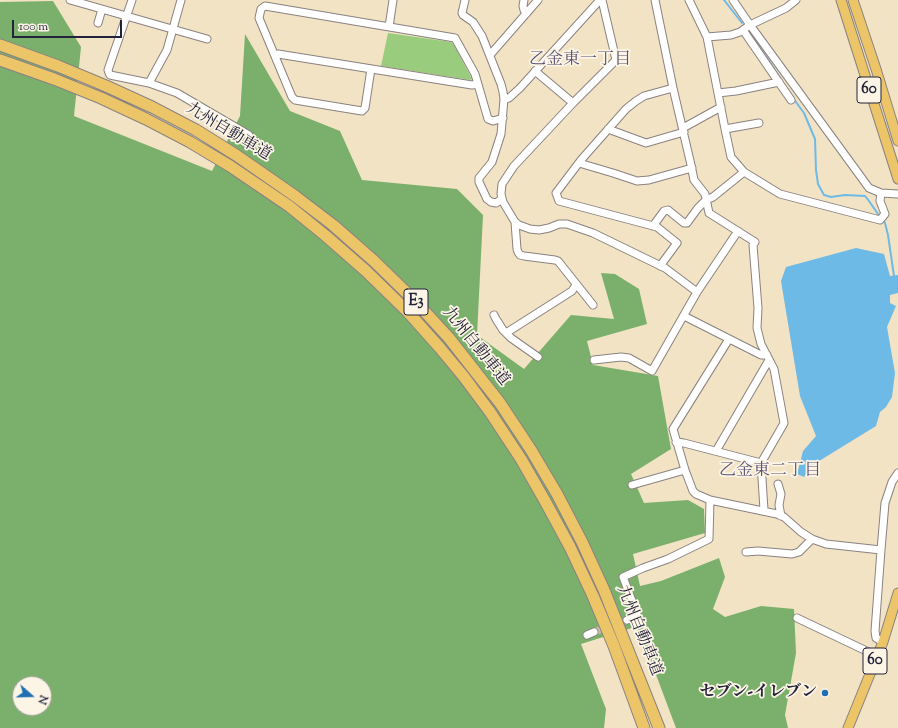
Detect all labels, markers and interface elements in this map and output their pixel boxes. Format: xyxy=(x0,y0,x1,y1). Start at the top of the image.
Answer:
scale bar xyxy=(14,12,124,38)
text: 100 m xyxy=(19,18,48,36)
district label: 乙金東一丁目 xyxy=(529,51,631,71)
road number: 60 xyxy=(857,77,881,103)
street label: 九州自動車道 xyxy=(182,100,274,166)
road number: E3 xyxy=(404,289,428,315)
street label: 九州自動車道 xyxy=(437,304,513,390)
district label: 乙金東二丁目 xyxy=(719,462,821,482)
street label: 九州自動車道 xyxy=(611,583,665,679)
road number: 60 xyxy=(863,648,887,674)
north arrow xyxy=(12,676,52,716)
place label: セブン-イレブン xyxy=(700,683,817,703)
marker: セブン-イレブン xyxy=(820,688,830,698)
text: N xyxy=(33,693,51,707)

